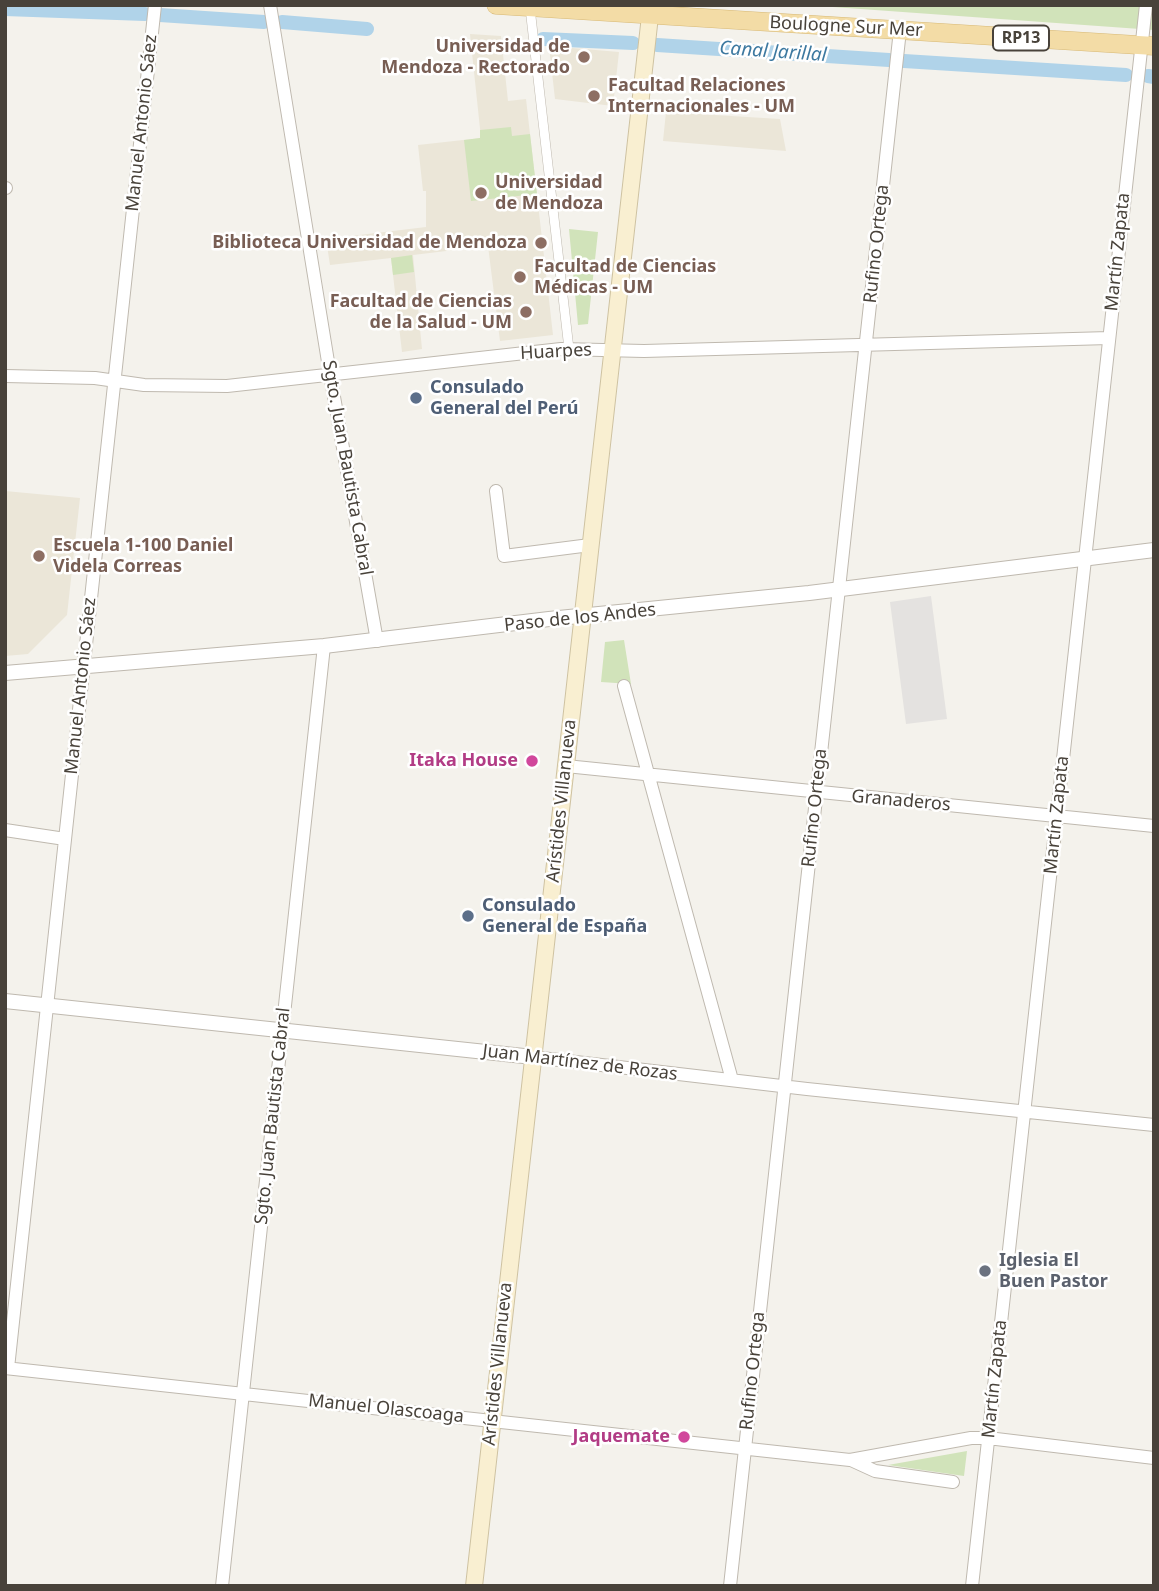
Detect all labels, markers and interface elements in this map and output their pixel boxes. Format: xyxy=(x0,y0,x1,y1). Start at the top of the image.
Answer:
street label: Boulogne Sur Mer xyxy=(769,12,923,42)
road number: RP13 xyxy=(993,26,1049,50)
street label: Manuel Antonio Sáez xyxy=(122,33,162,213)
place label: Universidad de Mendoza - Rectorado xyxy=(381,36,570,78)
water label: Canal Jarillal xyxy=(719,37,827,67)
marker: Universidad de Mendoza - Rectorado xyxy=(576,49,592,65)
place label: Facultad Relaciones Internacionales - UM xyxy=(608,75,795,118)
marker: Facultad Relaciones Internacionales - UM xyxy=(586,88,602,104)
place label: Universidad de Mendoza xyxy=(495,172,603,214)
street label: Rufino Ortega xyxy=(860,184,894,304)
marker: Universidad de Mendoza xyxy=(473,185,489,201)
street label: Martín Zapata xyxy=(1101,192,1135,312)
place label: Biblioteca Universidad de Mendoza xyxy=(212,232,527,254)
marker: Biblioteca Universidad de Mendoza xyxy=(533,235,549,251)
place label: Facultad de Ciencias Médicas - UM xyxy=(534,256,716,298)
marker: Facultad de Ciencias Médicas - UM xyxy=(512,269,528,285)
place label: Facultad de Ciencias de la Salud - UM xyxy=(330,291,512,334)
marker: Facultad de Ciencias de la Salud - UM xyxy=(518,304,534,320)
street label: Huarpes xyxy=(520,339,592,365)
street label: Sgto. Juan Bautista Cabral xyxy=(317,359,377,577)
place label: Consulado General del Perú xyxy=(430,377,579,420)
marker: Consulado General del Perú xyxy=(408,390,424,406)
place label: Escuela 1-100 Daniel Videla Correas xyxy=(53,535,233,578)
marker: Escuela 1-100 Daniel Videla Correas xyxy=(31,548,47,564)
street label: Manuel Antonio Sáez xyxy=(61,596,101,776)
street label: Paso de los Andes xyxy=(503,599,657,637)
street label: Arístides Villanueva xyxy=(543,718,581,884)
street label: Rufino Ortega xyxy=(798,748,832,868)
place label: Itaka House xyxy=(409,750,518,772)
marker: Itaka House xyxy=(524,753,540,769)
street label: Martín Zapata xyxy=(1040,755,1074,875)
street label: Granaderos xyxy=(851,786,951,816)
place label: Consulado General de España xyxy=(482,895,647,937)
marker: Consulado General de España xyxy=(460,908,476,924)
street label: Sgto. Juan Bautista Cabral xyxy=(251,1006,295,1226)
street label: Juan Martínez de Rozas xyxy=(481,1040,679,1086)
place label: Iglesia El Buen Pastor xyxy=(999,1250,1108,1292)
marker: Iglesia El Buen Pastor xyxy=(977,1263,993,1279)
street label: Arístides Villanueva xyxy=(479,1281,517,1447)
street label: Rufino Ortega xyxy=(736,1311,770,1431)
street label: Martín Zapata xyxy=(978,1319,1012,1439)
street label: Manuel Olascoaga xyxy=(307,1390,465,1428)
place label: Jaquemate xyxy=(573,1426,670,1448)
marker: Jaquemate xyxy=(676,1429,692,1445)

